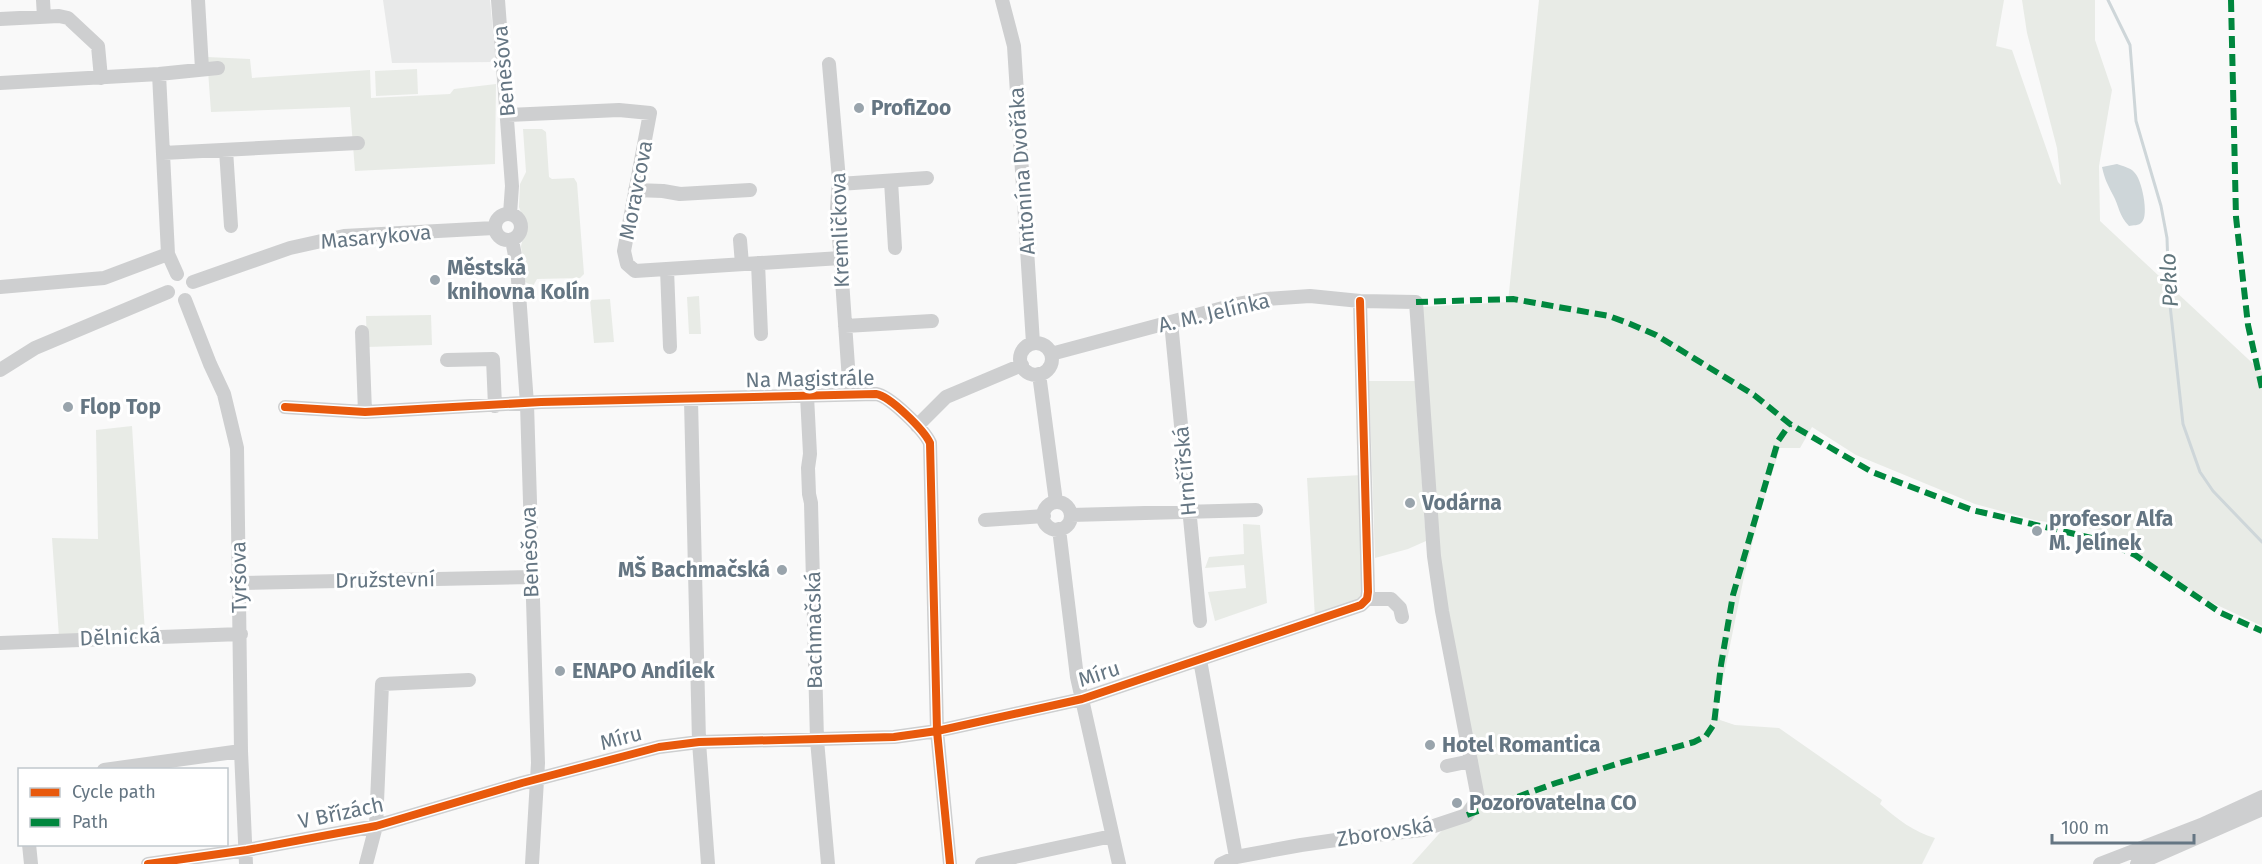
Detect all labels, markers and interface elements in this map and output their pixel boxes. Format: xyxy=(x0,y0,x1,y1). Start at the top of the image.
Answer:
street label: Benešova xyxy=(487,24,521,118)
street label: Antonína Dvořáka xyxy=(1003,86,1041,256)
place label: ProfiZoo xyxy=(871,95,951,121)
marker: ProfiZoo xyxy=(852,101,866,115)
street label: Moravcova xyxy=(614,138,658,242)
street label: Kremličkova xyxy=(825,172,855,288)
street label: Masarykova xyxy=(319,219,433,255)
water label: Peklo xyxy=(2154,252,2184,308)
place label: Městská knihovna Kolín xyxy=(447,255,590,305)
marker: Městská knihovna Kolín xyxy=(428,273,442,287)
street label: A. M. Jelínka xyxy=(1156,288,1272,338)
street label: Na Magistrále xyxy=(745,365,875,393)
place label: Flop Top xyxy=(80,394,161,420)
marker: Flop Top xyxy=(61,400,75,414)
street label: Hrnčířská xyxy=(1168,425,1202,517)
place label: Vodárna xyxy=(1421,490,1502,516)
marker: Vodárna xyxy=(1403,496,1417,510)
street label: Benešova xyxy=(515,506,545,598)
place label: profesor Alfa M. Jelínek xyxy=(2049,506,2173,556)
marker: profesor Alfa M. Jelínek xyxy=(2030,524,2044,538)
street label: Tyršova xyxy=(225,541,253,613)
place label: MŠ Bachmačská xyxy=(618,555,770,583)
marker: MŠ Bachmačská xyxy=(775,563,789,577)
street label: Družstevní xyxy=(335,566,435,594)
street label: Bachmačská xyxy=(800,571,828,689)
street label: Dělnická xyxy=(79,623,161,651)
street label: Míru xyxy=(1075,655,1123,693)
place label: ENAPO Andílek xyxy=(572,658,715,684)
marker: ENAPO Andílek xyxy=(553,664,567,678)
street label: Míru xyxy=(597,720,645,756)
place label: Hotel Romantica xyxy=(1442,732,1600,758)
marker: Hotel Romantica xyxy=(1423,738,1437,752)
legend xyxy=(18,768,228,846)
text: Cycle path xyxy=(72,781,156,803)
place label: Pozorovatelna CO xyxy=(1469,790,1637,816)
street label: V Břízách xyxy=(296,791,386,835)
marker: Pozorovatelna CO xyxy=(1450,796,1464,810)
scale bar xyxy=(2052,807,2194,845)
text: Path xyxy=(72,811,108,833)
street label: Zborovská xyxy=(1335,812,1435,852)
text: 100 m xyxy=(2061,817,2109,839)

